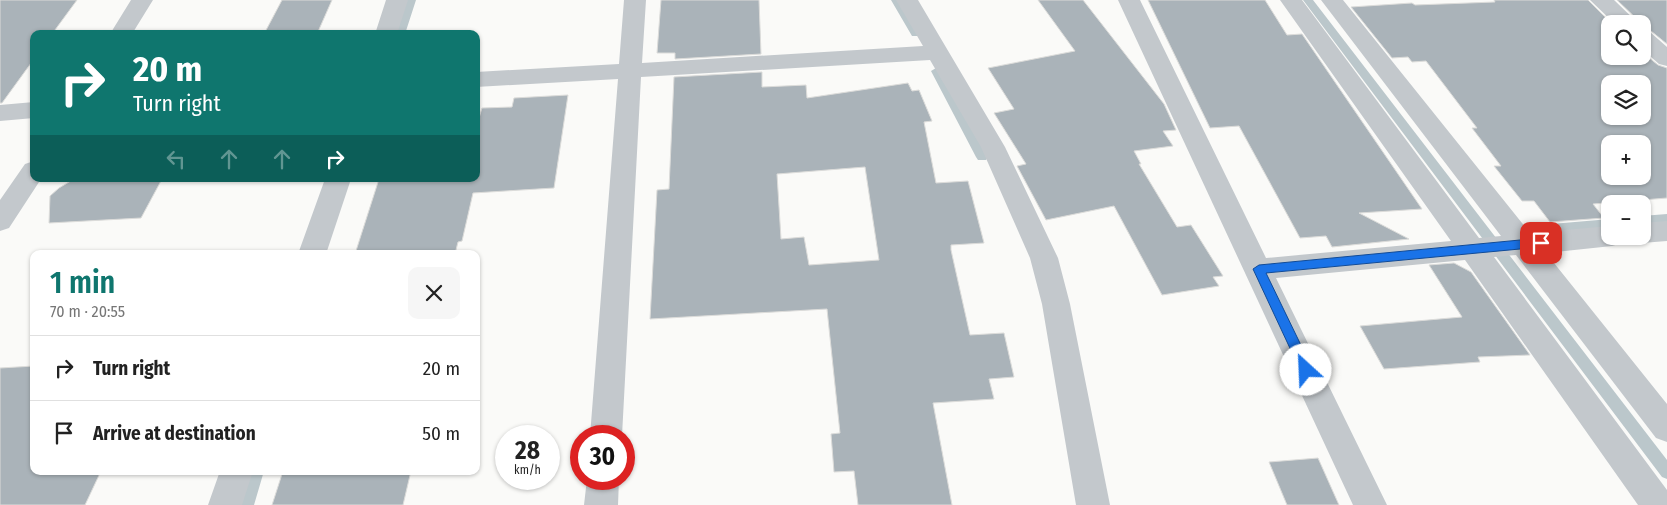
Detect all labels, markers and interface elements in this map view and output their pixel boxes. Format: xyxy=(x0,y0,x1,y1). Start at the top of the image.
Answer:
map controls xyxy=(1601,15,1651,245)
button: search xyxy=(1601,15,1651,65)
text: 20 m xyxy=(133,48,202,90)
icon: right xyxy=(50,50,115,115)
button: layers xyxy=(1601,75,1651,125)
text: Turn right xyxy=(133,90,221,117)
button: + xyxy=(1601,135,1651,185)
icon: left xyxy=(162,145,190,173)
icon: ahead xyxy=(215,145,243,173)
icon: ahead xyxy=(268,145,296,173)
icon: right xyxy=(321,145,349,173)
button: − xyxy=(1601,195,1651,245)
pin xyxy=(1520,222,1562,264)
icon: arrive xyxy=(1527,229,1555,257)
text: 1 min xyxy=(50,265,115,301)
button: close xyxy=(408,267,460,319)
text: 70 m · 20:55 xyxy=(50,302,125,321)
position arrow xyxy=(1279,343,1331,395)
icon: right xyxy=(50,354,78,382)
text: Turn right xyxy=(93,357,170,380)
text: 20 m xyxy=(423,357,460,380)
icon: arrive xyxy=(50,419,78,447)
text: Arrive at destination xyxy=(93,422,256,445)
text: 50 m xyxy=(422,422,460,445)
speed limit sign: 30 xyxy=(570,425,635,490)
text: 28 xyxy=(515,436,540,466)
text: km/h xyxy=(514,463,541,477)

